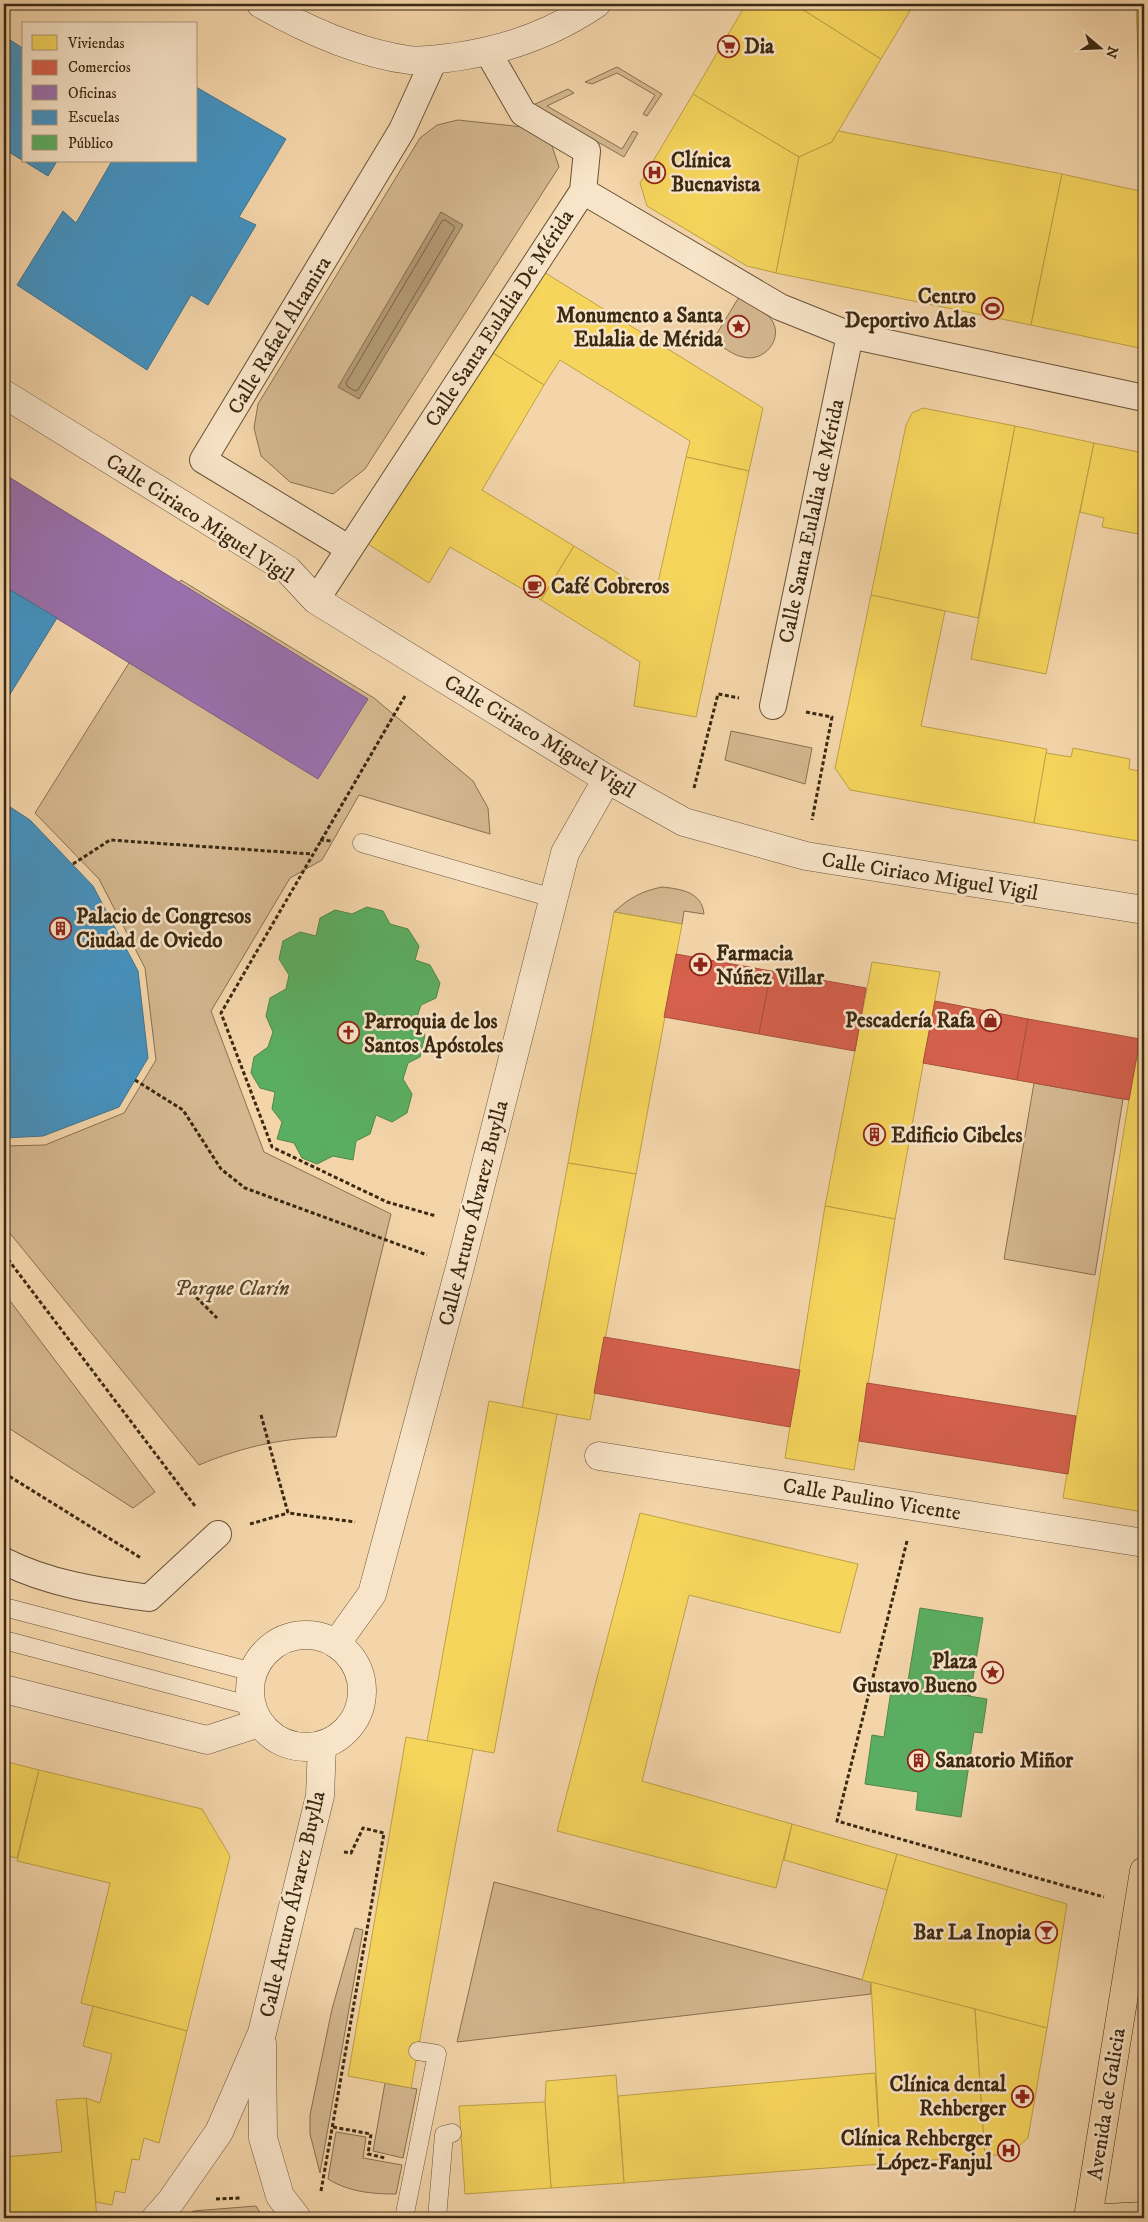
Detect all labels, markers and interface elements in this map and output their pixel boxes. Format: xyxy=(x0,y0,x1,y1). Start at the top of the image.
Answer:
legend xyxy=(22,22,198,162)
north arrow xyxy=(1076,22,1126,72)
text: Viviendas xyxy=(67,34,125,53)
supermarket icon: Dia xyxy=(716,34,740,58)
place label: Dia xyxy=(744,34,775,60)
text: N xyxy=(1101,44,1122,61)
text: Comercios xyxy=(68,58,131,77)
text: Oficinas xyxy=(68,84,117,103)
text: Escuelas xyxy=(68,108,119,127)
text: Público xyxy=(68,134,113,153)
place label: Clínica Buenavista xyxy=(671,148,761,198)
hospital icon: Clínica Buenavista xyxy=(643,160,667,184)
street label: Calle Santa Eulalia De Mérida xyxy=(420,205,580,432)
street label: Calle Rafael Altamira xyxy=(222,252,337,419)
place label: Centro Deportivo Atlas xyxy=(845,284,976,334)
sports icon: Centro Deportivo Atlas xyxy=(980,296,1004,320)
place label: Monumento a Santa Eulalia de Mérida xyxy=(556,303,724,353)
place icon: Monumento a Santa Eulalia de Mérida xyxy=(727,315,751,339)
street label: Calle Santa Eulalia de Mérida xyxy=(773,397,851,646)
street label: Calle Ciriaco Miguel Vigil xyxy=(101,448,299,590)
cafe icon: Café Cobreros xyxy=(523,574,547,598)
place label: Café Cobreros xyxy=(551,574,669,600)
street label: Calle Ciriaco Miguel Vigil xyxy=(439,669,641,805)
street label: Calle Ciriaco Miguel Vigil xyxy=(820,847,1041,907)
place label: Palacio de Congresos Ciudad de Oviedo xyxy=(76,904,251,954)
building icon: Palacio de Congresos Ciudad de Oviedo xyxy=(48,916,72,940)
place label: Farmacia Núñez Villar xyxy=(716,941,825,991)
pharmacy icon: Farmacia Núñez Villar xyxy=(688,953,712,977)
place label: Pescadería Rafa xyxy=(845,1008,976,1034)
shop icon: Pescadería Rafa xyxy=(979,1008,1003,1032)
place label: Parroquia de los Santos Apóstoles xyxy=(364,1009,503,1059)
church icon: Parroquia de los Santos Apóstoles xyxy=(336,1021,360,1045)
street label: Calle Arturo Álvarez Buylla xyxy=(431,1097,515,1329)
building icon: Edificio Cibeles xyxy=(863,1123,887,1147)
place label: Edificio Cibeles xyxy=(891,1123,1023,1149)
park label: Parque Clarín xyxy=(175,1276,290,1303)
street label: Calle Paulino Vicente xyxy=(781,1473,963,1527)
place label: Plaza Gustavo Bueno xyxy=(852,1649,978,1699)
place icon: Plaza Gustavo Bueno xyxy=(981,1661,1005,1685)
building icon: Sanatorio Miñor xyxy=(907,1748,931,1772)
place label: Sanatorio Miñor xyxy=(935,1748,1074,1774)
street label: Calle Arturo Álvarez Buylla xyxy=(252,1788,332,2020)
place label: Bar La Inopia xyxy=(913,1920,1032,1946)
bar icon: Bar La Inopia xyxy=(1035,1920,1059,1944)
street label: Avenida de Galicia xyxy=(1082,2026,1132,2182)
place label: Clínica dental Rehberger xyxy=(889,2072,1007,2122)
pharmacy icon: Clínica dental Rehberger xyxy=(1010,2084,1034,2108)
place label: Clínica Rehberger López-Fanjul xyxy=(841,2126,993,2177)
hospital icon: Clínica Rehberger López-Fanjul xyxy=(996,2138,1020,2162)

